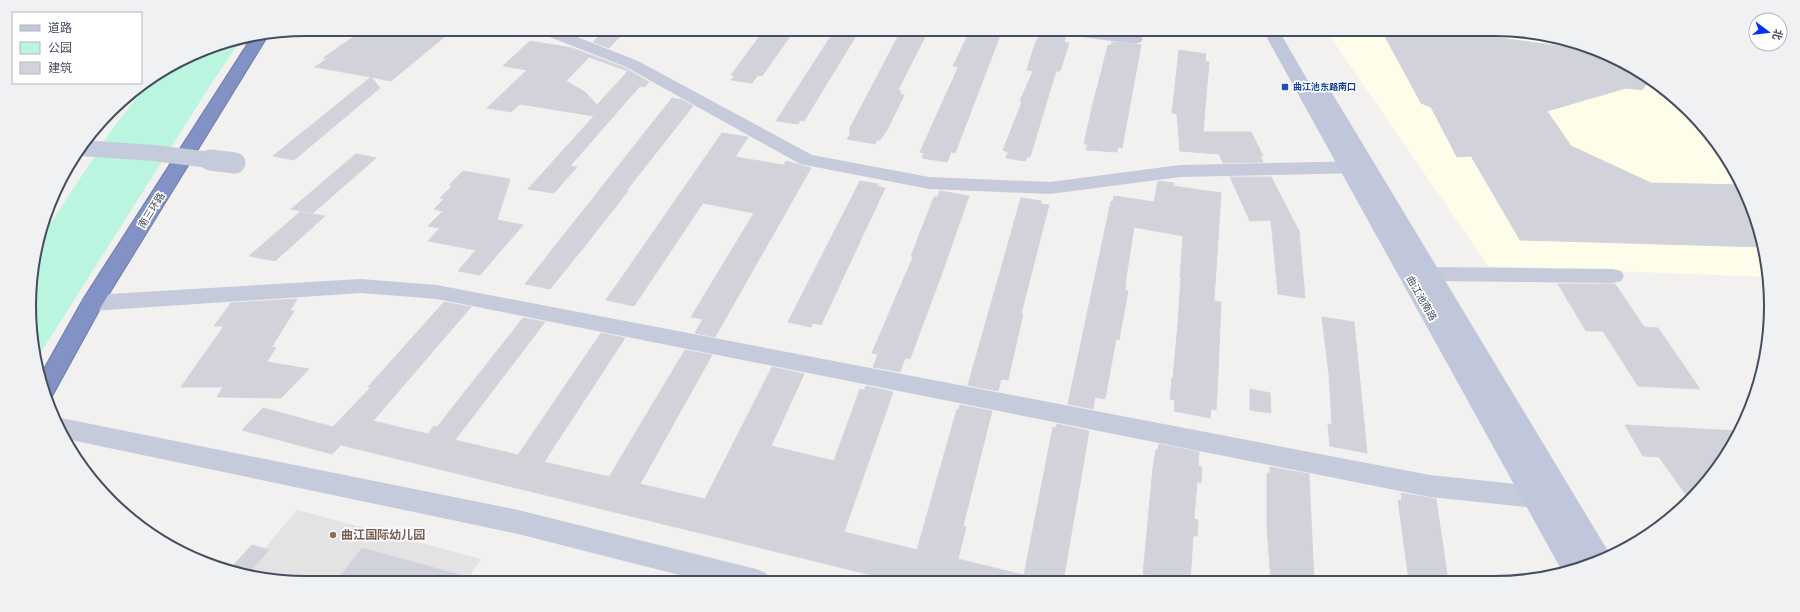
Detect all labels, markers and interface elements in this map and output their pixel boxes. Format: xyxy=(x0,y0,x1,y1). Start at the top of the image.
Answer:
legend xyxy=(12,12,142,84)
north arrow xyxy=(1748,12,1788,52)
text: 道路 xyxy=(48,21,72,37)
text: 北 xyxy=(1769,27,1785,41)
text: 公园 xyxy=(48,41,72,57)
text: 建筑 xyxy=(48,61,72,77)
marker: 曲江池东路南口 xyxy=(1280,82,1290,92)
place label: 曲江池东路南口 xyxy=(1293,82,1356,93)
street label: 南三环路 xyxy=(136,190,168,231)
street label: 曲江池南路 xyxy=(1403,274,1439,324)
place label: 曲江国际幼儿园 xyxy=(341,528,425,544)
marker: 曲江国际幼儿园 xyxy=(328,530,338,540)

